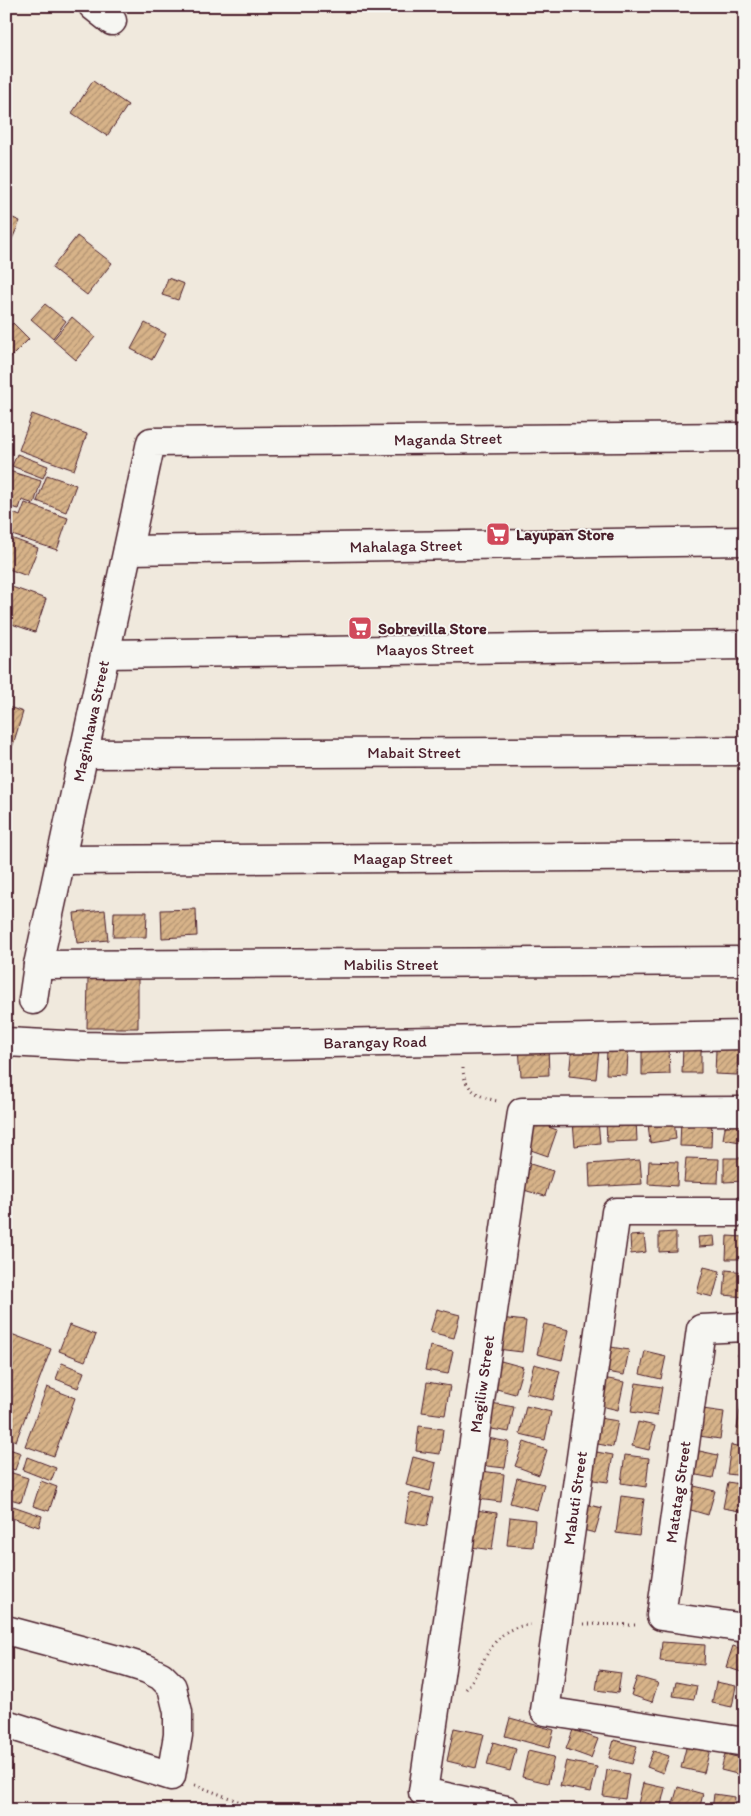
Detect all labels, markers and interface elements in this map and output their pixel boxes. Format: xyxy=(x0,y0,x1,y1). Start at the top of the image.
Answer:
street label: Maganda Street xyxy=(394,429,502,449)
supermarket icon: Layupan Store xyxy=(485,521,511,547)
place label: Layupan Store xyxy=(516,525,615,545)
street label: Mahalaga Street xyxy=(349,536,463,556)
supermarket icon: Sobrevilla Store xyxy=(347,615,373,641)
place label: Sobrevilla Store xyxy=(378,619,487,638)
street label: Maayos Street xyxy=(376,639,474,659)
street label: Maginhawa Street xyxy=(69,658,113,784)
street label: Mabait Street xyxy=(367,743,461,762)
street label: Maagap Street xyxy=(353,849,453,868)
street label: Mabilis Street xyxy=(343,955,439,974)
street label: Barangay Road xyxy=(323,1032,427,1052)
street label: Magiliw Street xyxy=(466,1334,498,1434)
street label: Matatag Street xyxy=(661,1440,695,1544)
street label: Mabuti Street xyxy=(559,1450,591,1546)

